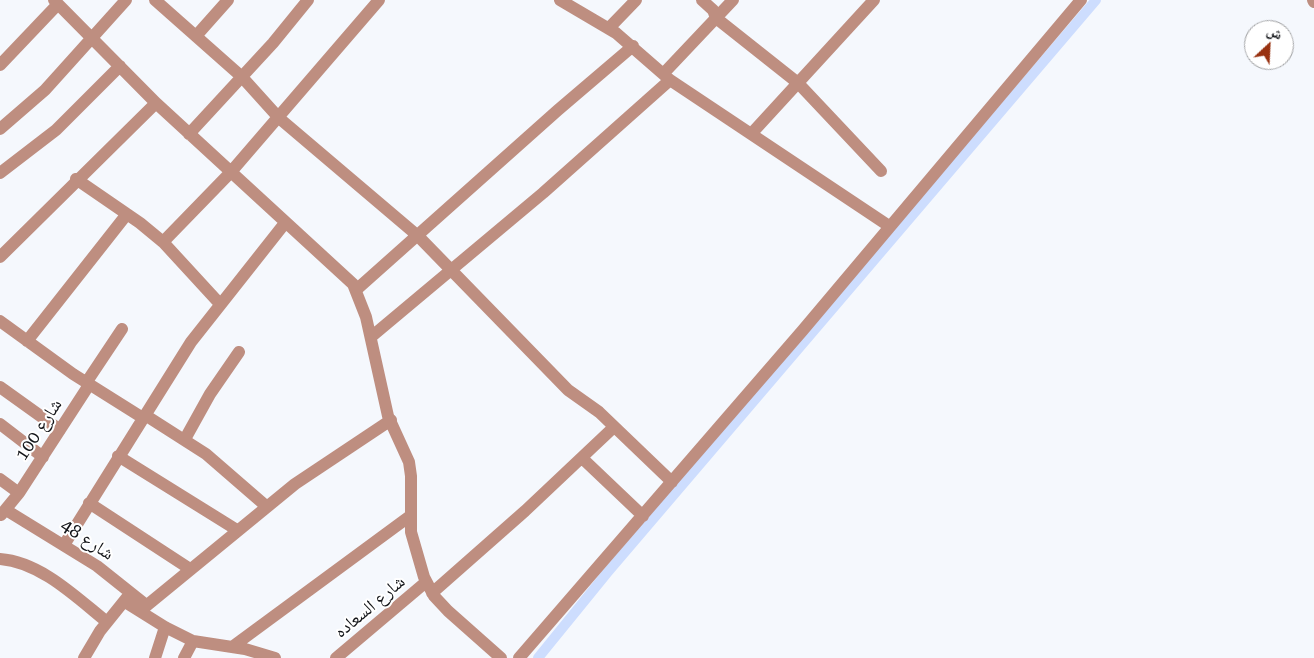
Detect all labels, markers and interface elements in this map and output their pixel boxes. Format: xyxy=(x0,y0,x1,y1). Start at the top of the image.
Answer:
north arrow xyxy=(1244,20,1294,70)
text: ش xyxy=(1265,22,1285,43)
street label: شارع 100 xyxy=(11,395,67,465)
street label: شارع 48 xyxy=(56,515,118,565)
street label: شارع السعاده xyxy=(330,571,410,643)

